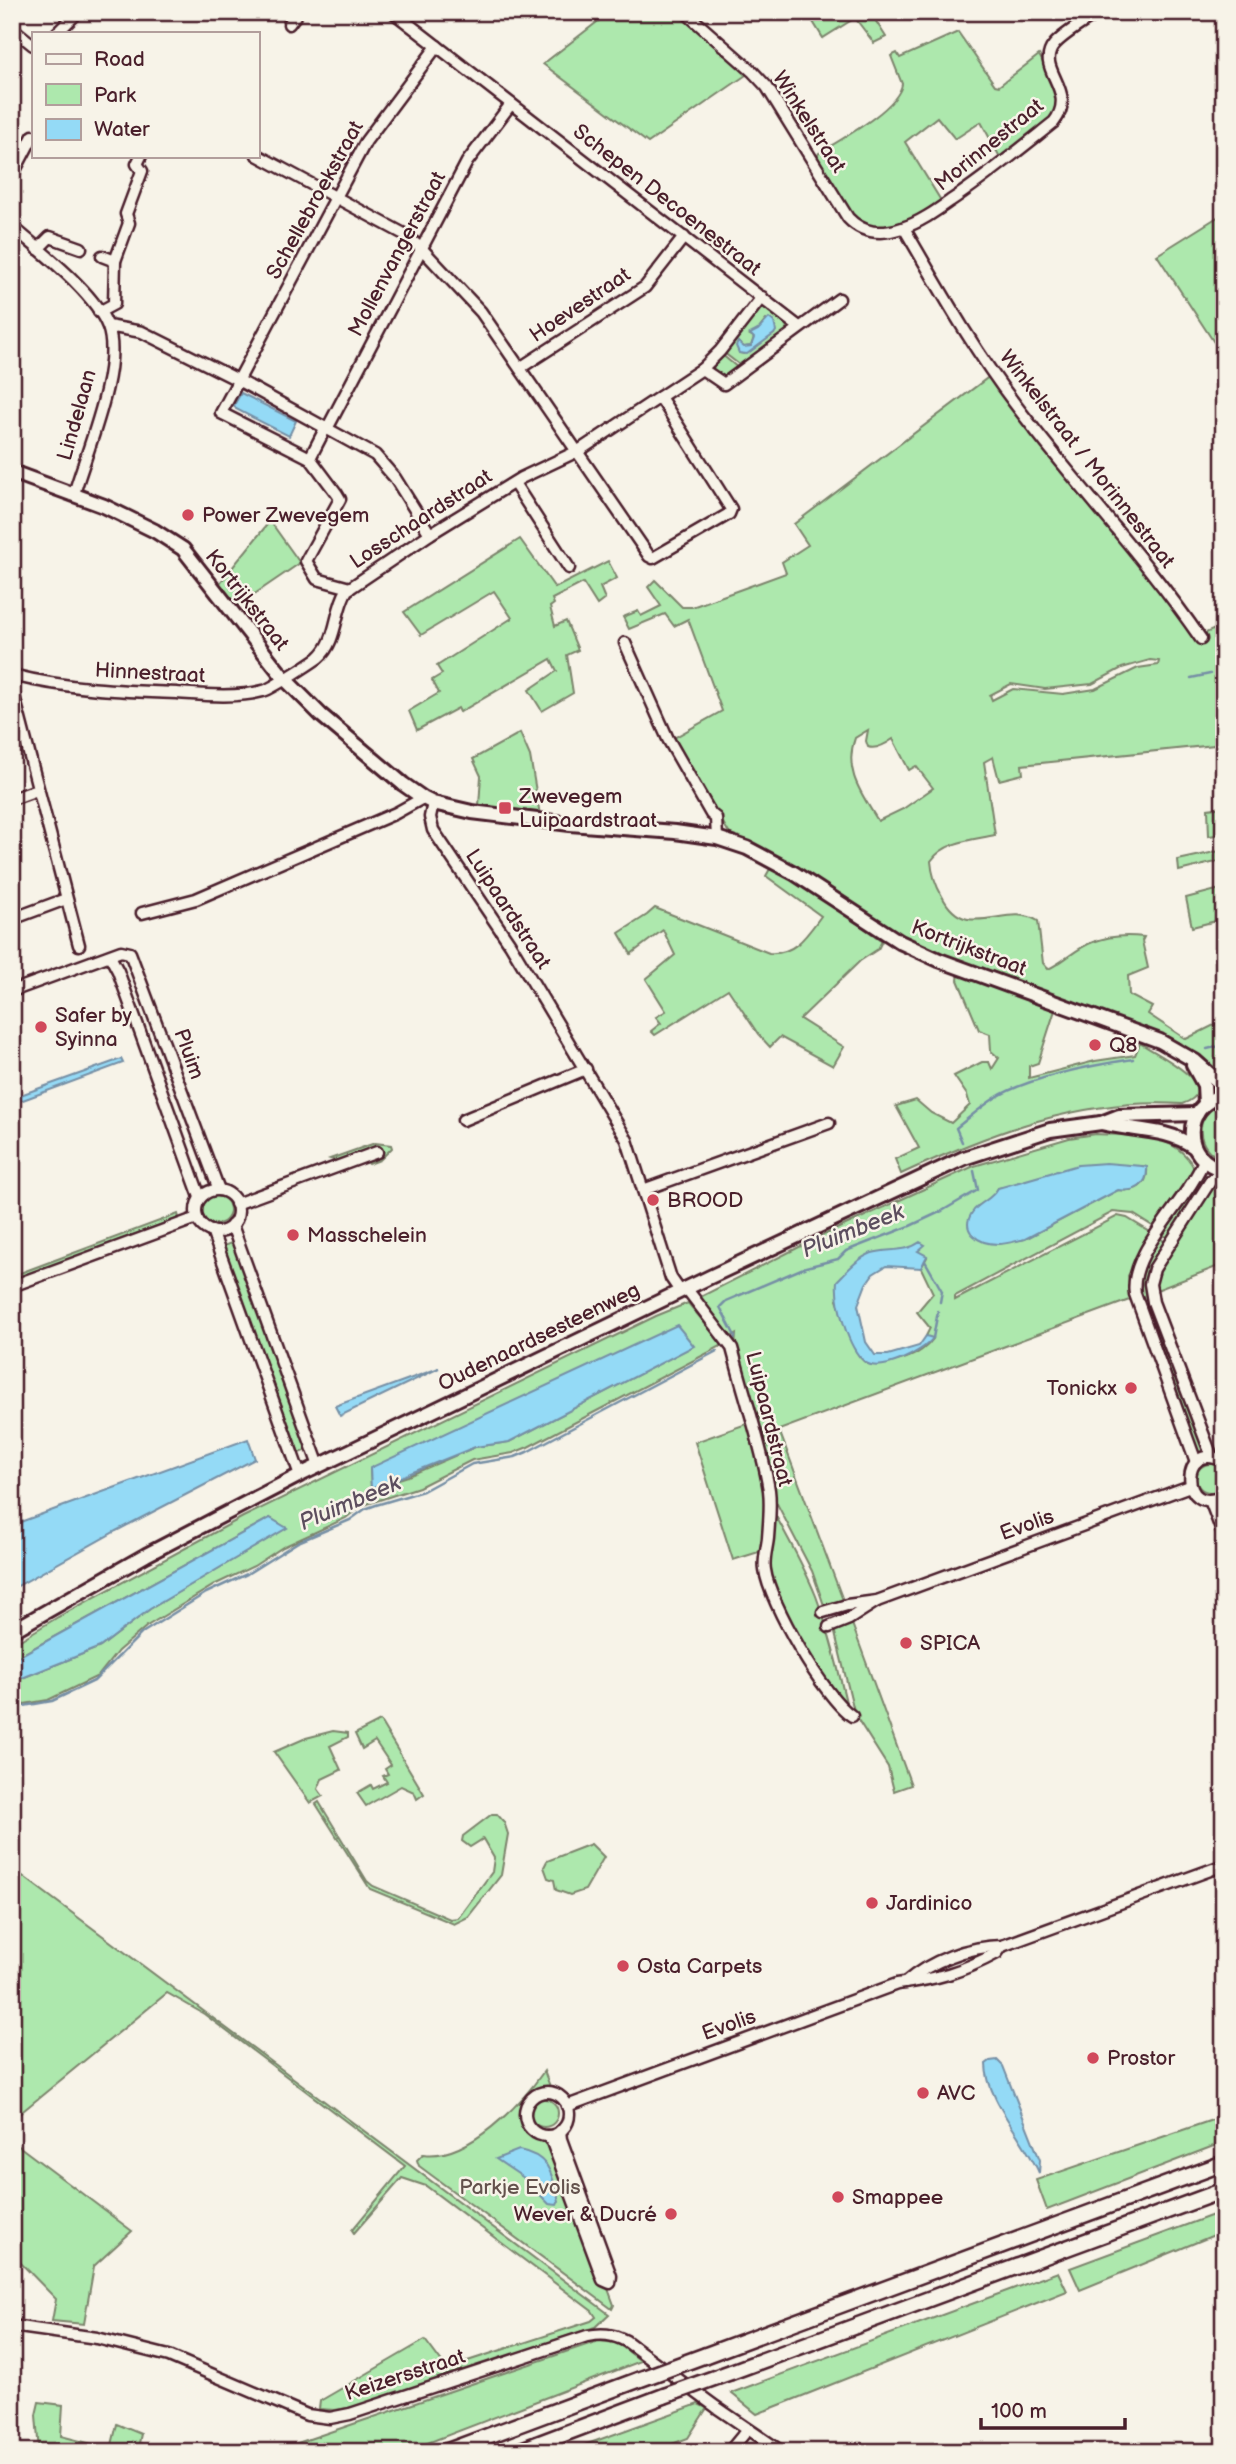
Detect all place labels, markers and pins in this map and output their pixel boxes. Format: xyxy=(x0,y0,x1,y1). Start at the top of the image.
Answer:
place label: Power Zwevegem xyxy=(202,503,369,528)
marker: Power Zwevegem xyxy=(180,507,196,523)
place label: Zwevegem Luipaardstraat xyxy=(518,784,658,833)
marker: Zwevegem Luipaardstraat xyxy=(497,800,513,816)
place label: Safer by Syinna xyxy=(55,1003,133,1052)
marker: Safer by Syinna xyxy=(33,1019,49,1035)
place label: Q8 xyxy=(1109,1033,1138,1058)
marker: Q8 xyxy=(1087,1037,1103,1053)
place label: BROOD xyxy=(667,1188,743,1213)
marker: BROOD xyxy=(645,1192,661,1208)
place label: Masschelein xyxy=(307,1223,427,1248)
marker: Masschelein xyxy=(285,1227,301,1243)
place label: Tonickx xyxy=(1047,1376,1117,1401)
marker: Tonickx xyxy=(1123,1380,1139,1396)
place label: SPICA xyxy=(920,1631,980,1656)
marker: SPICA xyxy=(898,1635,914,1651)
place label: Jardinico xyxy=(886,1891,972,1916)
marker: Jardinico xyxy=(864,1895,880,1911)
place label: Osta Carpets xyxy=(637,1954,762,1979)
marker: Osta Carpets xyxy=(615,1958,631,1974)
place label: Prostor xyxy=(1107,2046,1175,2071)
marker: Prostor xyxy=(1085,2050,1101,2066)
place label: AVC xyxy=(937,2081,975,2106)
marker: AVC xyxy=(915,2085,931,2101)
place label: Smappee xyxy=(852,2185,943,2210)
marker: Smappee xyxy=(830,2189,846,2205)
place label: Wever & Ducré xyxy=(514,2202,657,2227)
marker: Wever & Ducré xyxy=(663,2206,679,2222)

